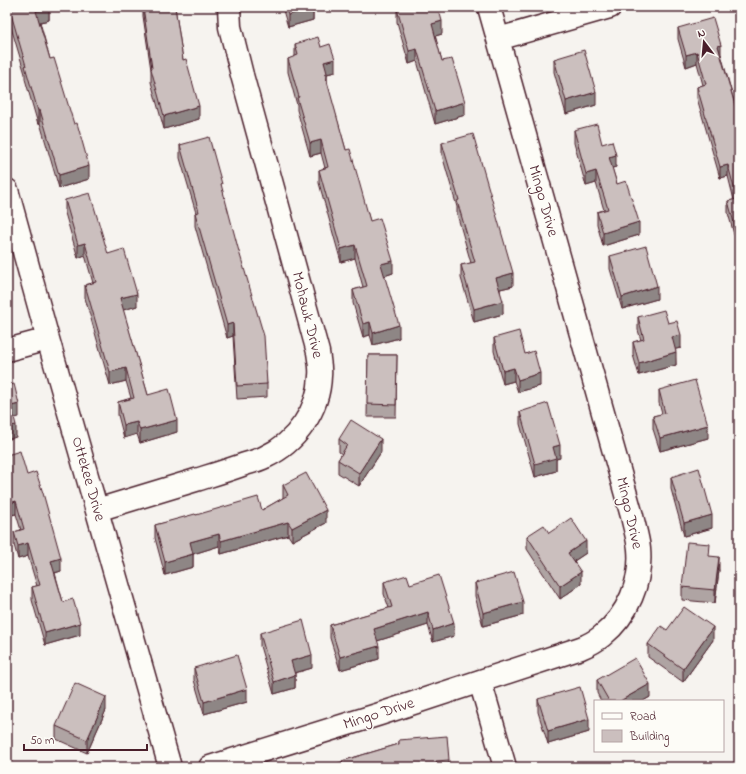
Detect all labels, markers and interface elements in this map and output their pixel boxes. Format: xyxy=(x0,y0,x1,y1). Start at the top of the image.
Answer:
north arrow xyxy=(684,22,724,62)
text: N xyxy=(696,25,707,42)
street label: Mingo Drive xyxy=(521,162,565,240)
street label: Mohawk Drive xyxy=(285,269,330,362)
street label: Ottekee Drive xyxy=(64,434,112,525)
street label: Mingo Drive xyxy=(609,475,649,552)
street label: Mingo Drive xyxy=(340,691,418,737)
legend xyxy=(594,700,724,752)
text: Road xyxy=(630,708,656,726)
scale bar xyxy=(24,726,147,752)
text: Building xyxy=(629,728,669,747)
text: 50 m xyxy=(30,732,54,750)

